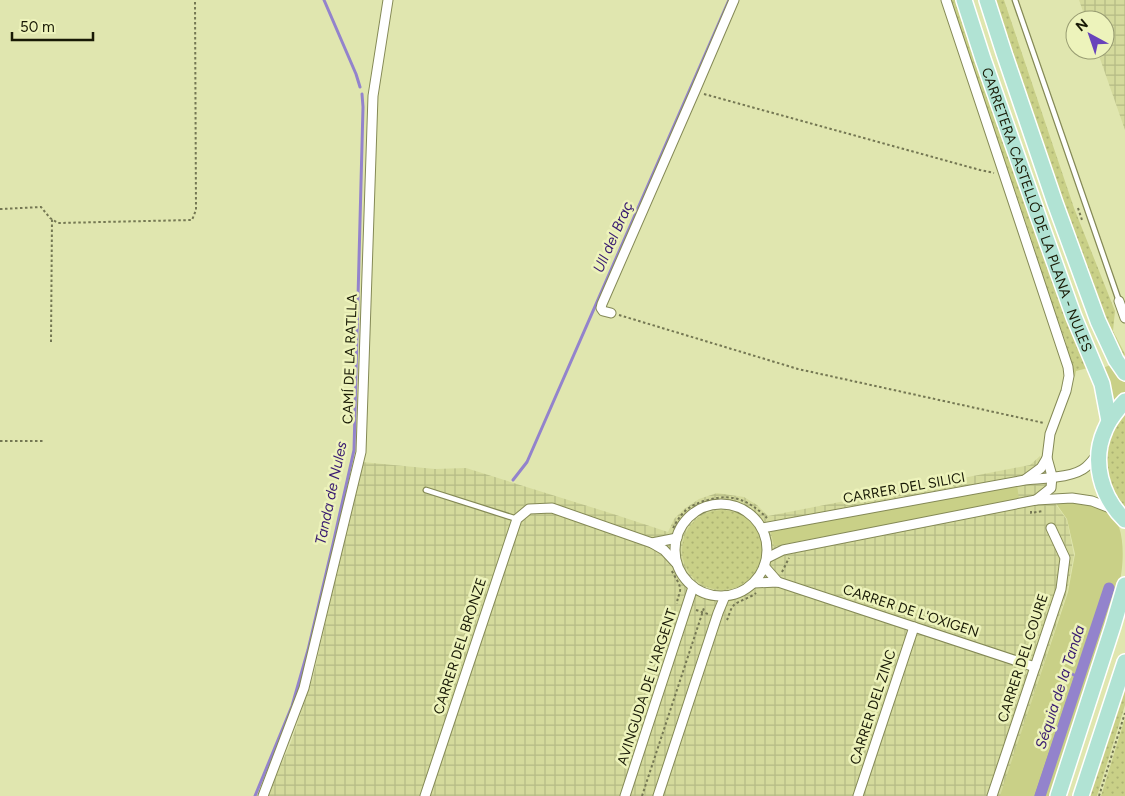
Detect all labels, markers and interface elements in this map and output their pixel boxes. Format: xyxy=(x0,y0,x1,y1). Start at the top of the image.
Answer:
scale bar xyxy=(12,10,94,42)
north arrow xyxy=(1065,10,1115,60)
text: N xyxy=(1072,15,1092,35)
text: 50 m xyxy=(20,18,55,36)
street label: CARRETERA CASTELLÓ DE LA PLANA - NULES xyxy=(978,65,1096,354)
water label: Ull del Braç xyxy=(589,199,637,275)
street label: CAMÍ DE LA RATLLA xyxy=(339,293,361,424)
water label: Tanda de Nules xyxy=(311,440,351,546)
street label: CARRER DEL SILICI xyxy=(842,469,966,507)
street label: CARRER DEL BRONZE xyxy=(430,576,490,716)
street label: CARRER DE L'OXIGEN xyxy=(841,581,981,641)
street label: CARRER DEL COURE xyxy=(994,592,1052,724)
street label: AVINGUDA DE L'ARGENT xyxy=(614,606,680,767)
water label: Séquia de la Tanda xyxy=(1031,623,1089,751)
street label: CARRER DEL ZINC xyxy=(846,647,900,767)

